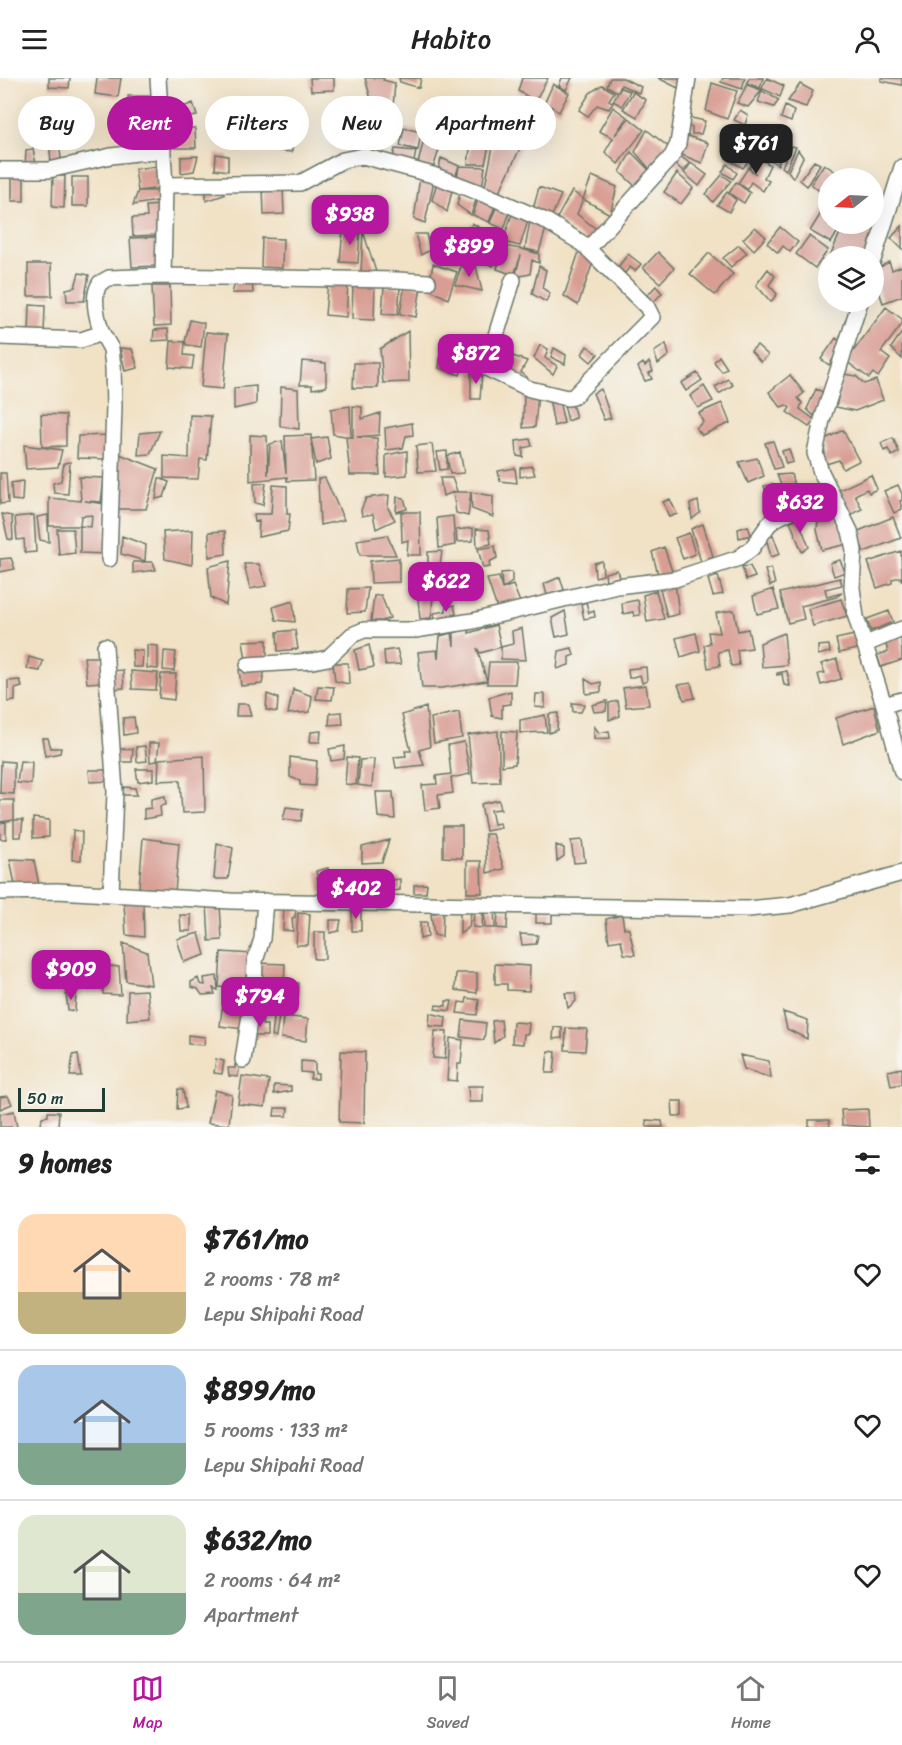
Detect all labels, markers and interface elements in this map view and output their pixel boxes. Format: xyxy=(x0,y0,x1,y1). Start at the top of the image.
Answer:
text: Habito xyxy=(411,15,491,63)
icon: menu xyxy=(18,23,51,56)
icon: person xyxy=(851,23,884,56)
chip: Buy xyxy=(18,96,95,150)
chip: Rent xyxy=(107,96,193,150)
chip: Filters xyxy=(205,96,309,150)
chip: New xyxy=(321,96,403,150)
chip: Apartment xyxy=(415,96,556,150)
pin: $761 xyxy=(720,124,792,175)
text: $761 xyxy=(734,126,778,161)
north arrow xyxy=(818,168,884,234)
map controls xyxy=(818,168,884,312)
pin: $938 xyxy=(314,195,386,246)
text: $938 xyxy=(326,197,374,232)
pin: $899 xyxy=(433,227,505,278)
text: $899 xyxy=(444,229,494,264)
button: layers xyxy=(818,246,884,312)
pin: $872 xyxy=(440,334,512,385)
text: $872 xyxy=(452,336,500,371)
pin: $632 xyxy=(764,483,836,534)
text: $632 xyxy=(776,485,824,520)
pin: $622 xyxy=(410,562,482,613)
text: $622 xyxy=(422,564,470,599)
pin: $402 xyxy=(320,869,392,920)
text: $402 xyxy=(331,871,381,906)
pin: $909 xyxy=(35,950,107,1001)
text: $909 xyxy=(46,952,96,987)
pin: $794 xyxy=(224,977,296,1028)
text: $794 xyxy=(235,979,285,1014)
text: 50 m xyxy=(27,1084,63,1113)
scale bar xyxy=(18,1085,105,1112)
text: 9 homes xyxy=(18,1140,112,1186)
icon: filters xyxy=(851,1147,884,1180)
text: $761/mo xyxy=(204,1216,308,1262)
icon: home xyxy=(66,1238,138,1310)
icon: heart xyxy=(851,1258,884,1291)
text: 2 rooms · 78 m² xyxy=(204,1262,340,1297)
text: Lepu Shipahi Road xyxy=(204,1297,363,1332)
text: $899/mo xyxy=(204,1367,315,1413)
icon: home xyxy=(66,1389,138,1461)
icon: heart xyxy=(851,1409,884,1442)
text: 5 rooms · 133 m² xyxy=(204,1413,348,1448)
text: Lepu Shipahi Road xyxy=(204,1448,363,1483)
text: $632/mo xyxy=(204,1517,312,1563)
icon: home xyxy=(66,1539,138,1611)
icon: heart xyxy=(851,1559,884,1592)
text: 2 rooms · 64 m² xyxy=(204,1563,341,1598)
text: Apartment xyxy=(204,1598,298,1633)
tab: Map xyxy=(131,1672,164,1737)
tab: Saved xyxy=(426,1672,469,1737)
tab: Home xyxy=(731,1672,771,1737)

